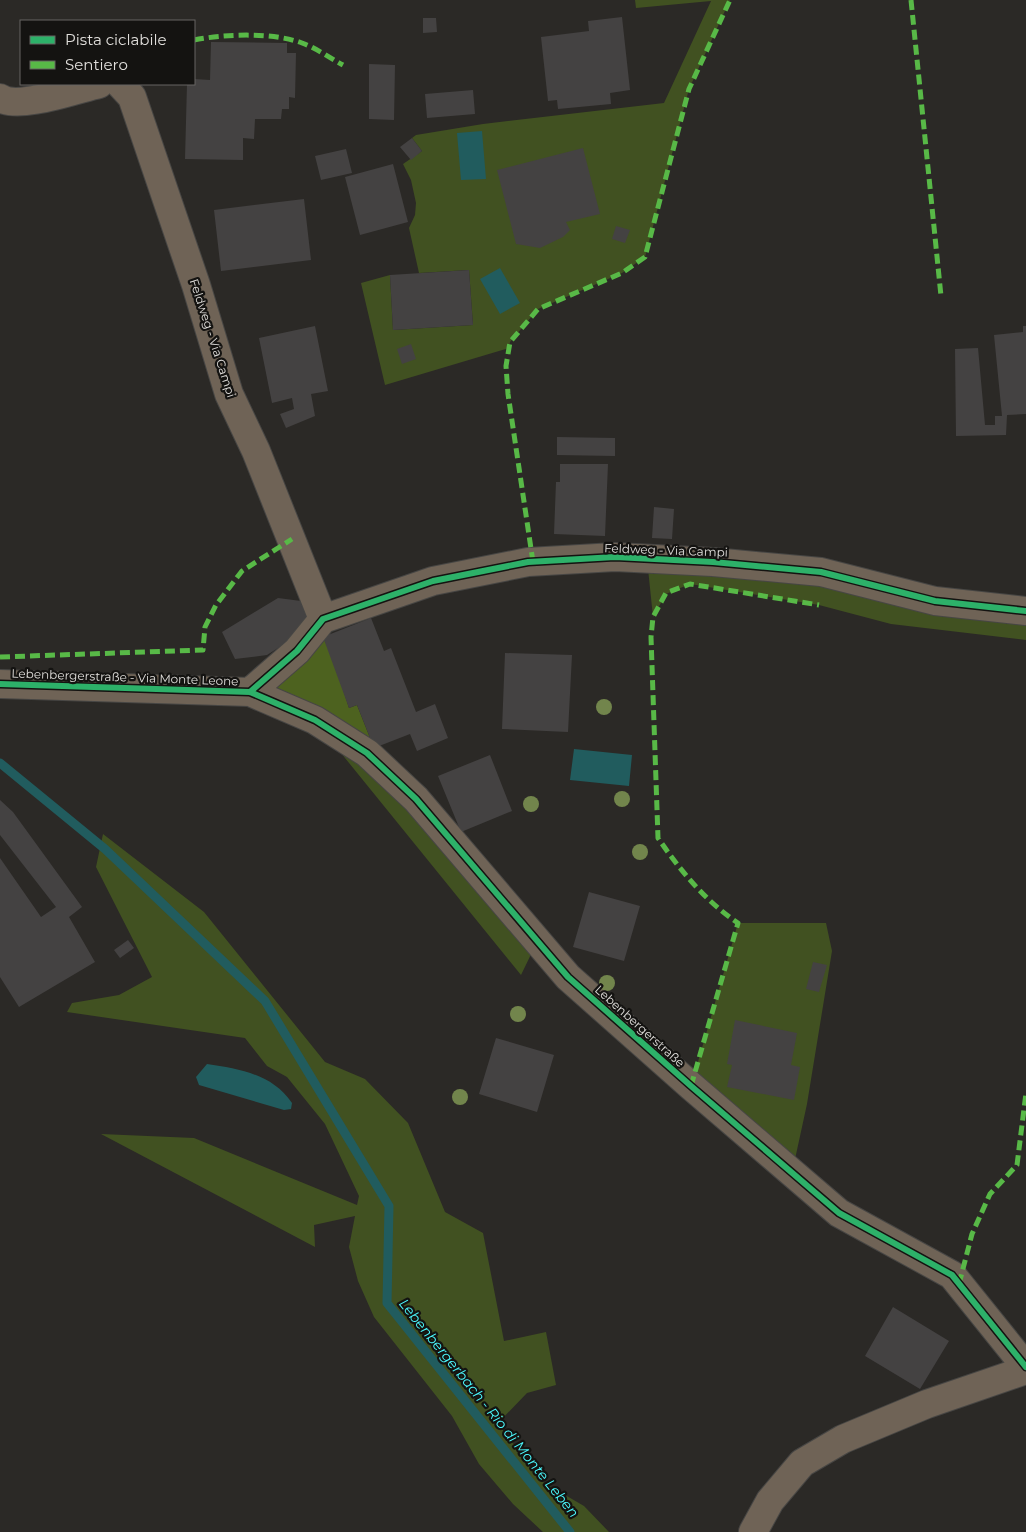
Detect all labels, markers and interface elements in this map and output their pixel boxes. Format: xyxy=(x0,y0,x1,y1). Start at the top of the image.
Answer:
legend xyxy=(20,20,195,85)
text: Pista ciclabile xyxy=(65,30,167,49)
text: Sentiero xyxy=(65,55,128,74)
street label: Feldweg - Via Campi xyxy=(187,277,239,399)
street label: Feldweg - Via Campi xyxy=(604,540,728,560)
street label: Lebenbergerstraße - Via Monte Leone xyxy=(11,666,239,688)
street label: Lebenbergerstraße xyxy=(592,982,688,1070)
water label: Lebenbergerbach - Rio di Monte Leben xyxy=(395,1295,583,1521)

